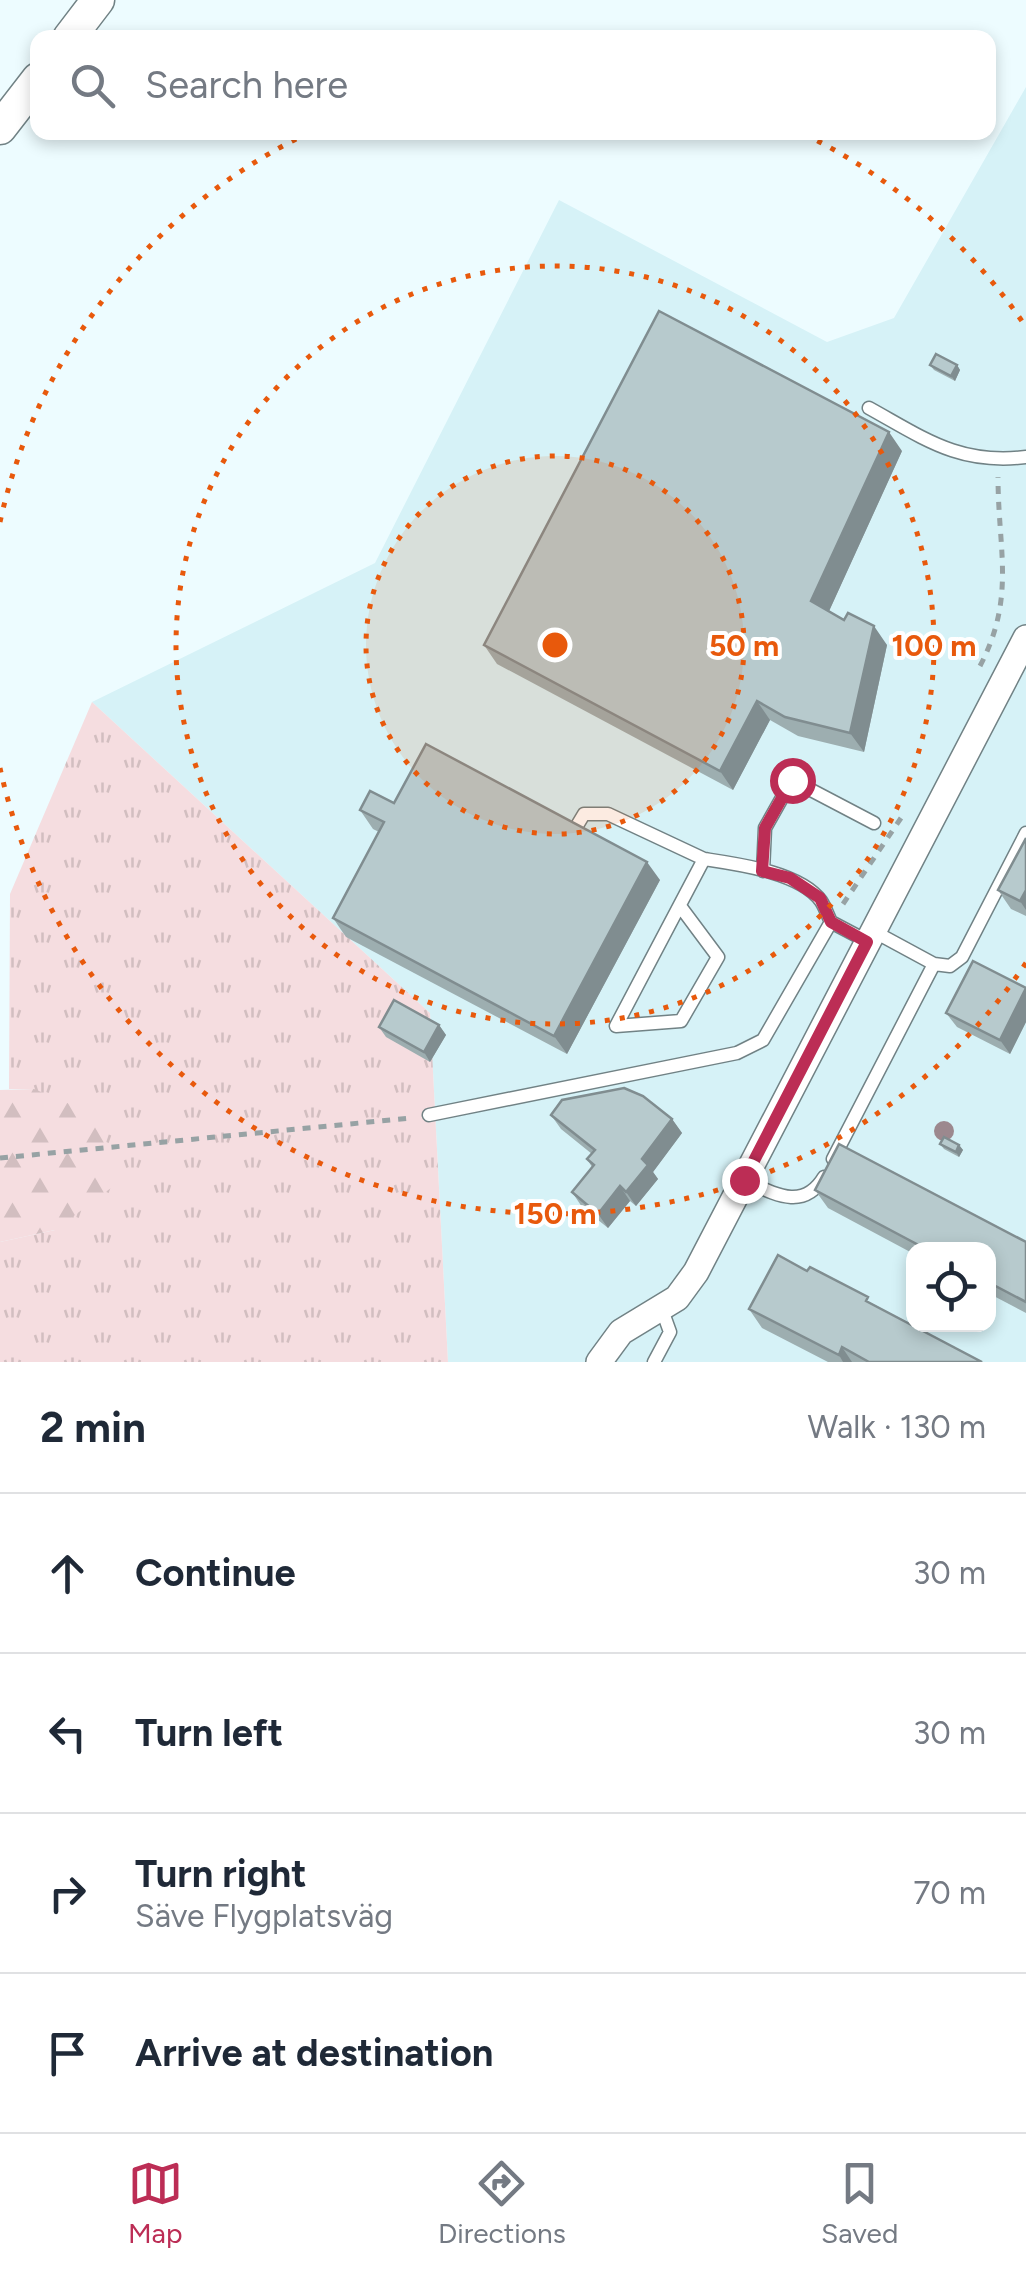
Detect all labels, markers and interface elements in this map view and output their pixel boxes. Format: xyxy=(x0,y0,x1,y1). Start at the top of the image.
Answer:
search box xyxy=(30,30,996,140)
icon: search xyxy=(65,58,120,113)
text: Search here xyxy=(145,62,348,108)
centre of rings xyxy=(537,627,573,663)
text: 50 m xyxy=(709,627,779,664)
text: 100 m xyxy=(892,627,976,664)
route start xyxy=(770,758,816,804)
route end xyxy=(722,1158,768,1204)
text: 150 m xyxy=(514,1195,596,1232)
map controls xyxy=(906,1242,996,1332)
button: locate xyxy=(906,1242,996,1332)
text: 2 min xyxy=(40,1402,146,1453)
text: Walk · 130 m xyxy=(807,1408,986,1446)
icon: ahead xyxy=(40,1546,95,1601)
text: Continue xyxy=(135,1550,296,1596)
text: 30 m xyxy=(913,1554,986,1592)
icon: left xyxy=(40,1706,95,1761)
text: Turn left xyxy=(135,1710,283,1756)
text: 30 m xyxy=(913,1714,986,1752)
text: Turn right xyxy=(135,1851,307,1897)
icon: right xyxy=(40,1866,95,1921)
text: 70 m xyxy=(913,1874,986,1912)
text: Säve Flygplatsväg xyxy=(135,1897,393,1935)
icon: arrive xyxy=(40,2026,95,2081)
text: Arrive at destination xyxy=(135,2030,493,2076)
tab: Map xyxy=(128,2156,183,2250)
tab: Directions xyxy=(438,2156,566,2250)
tab: Saved xyxy=(821,2156,898,2250)

